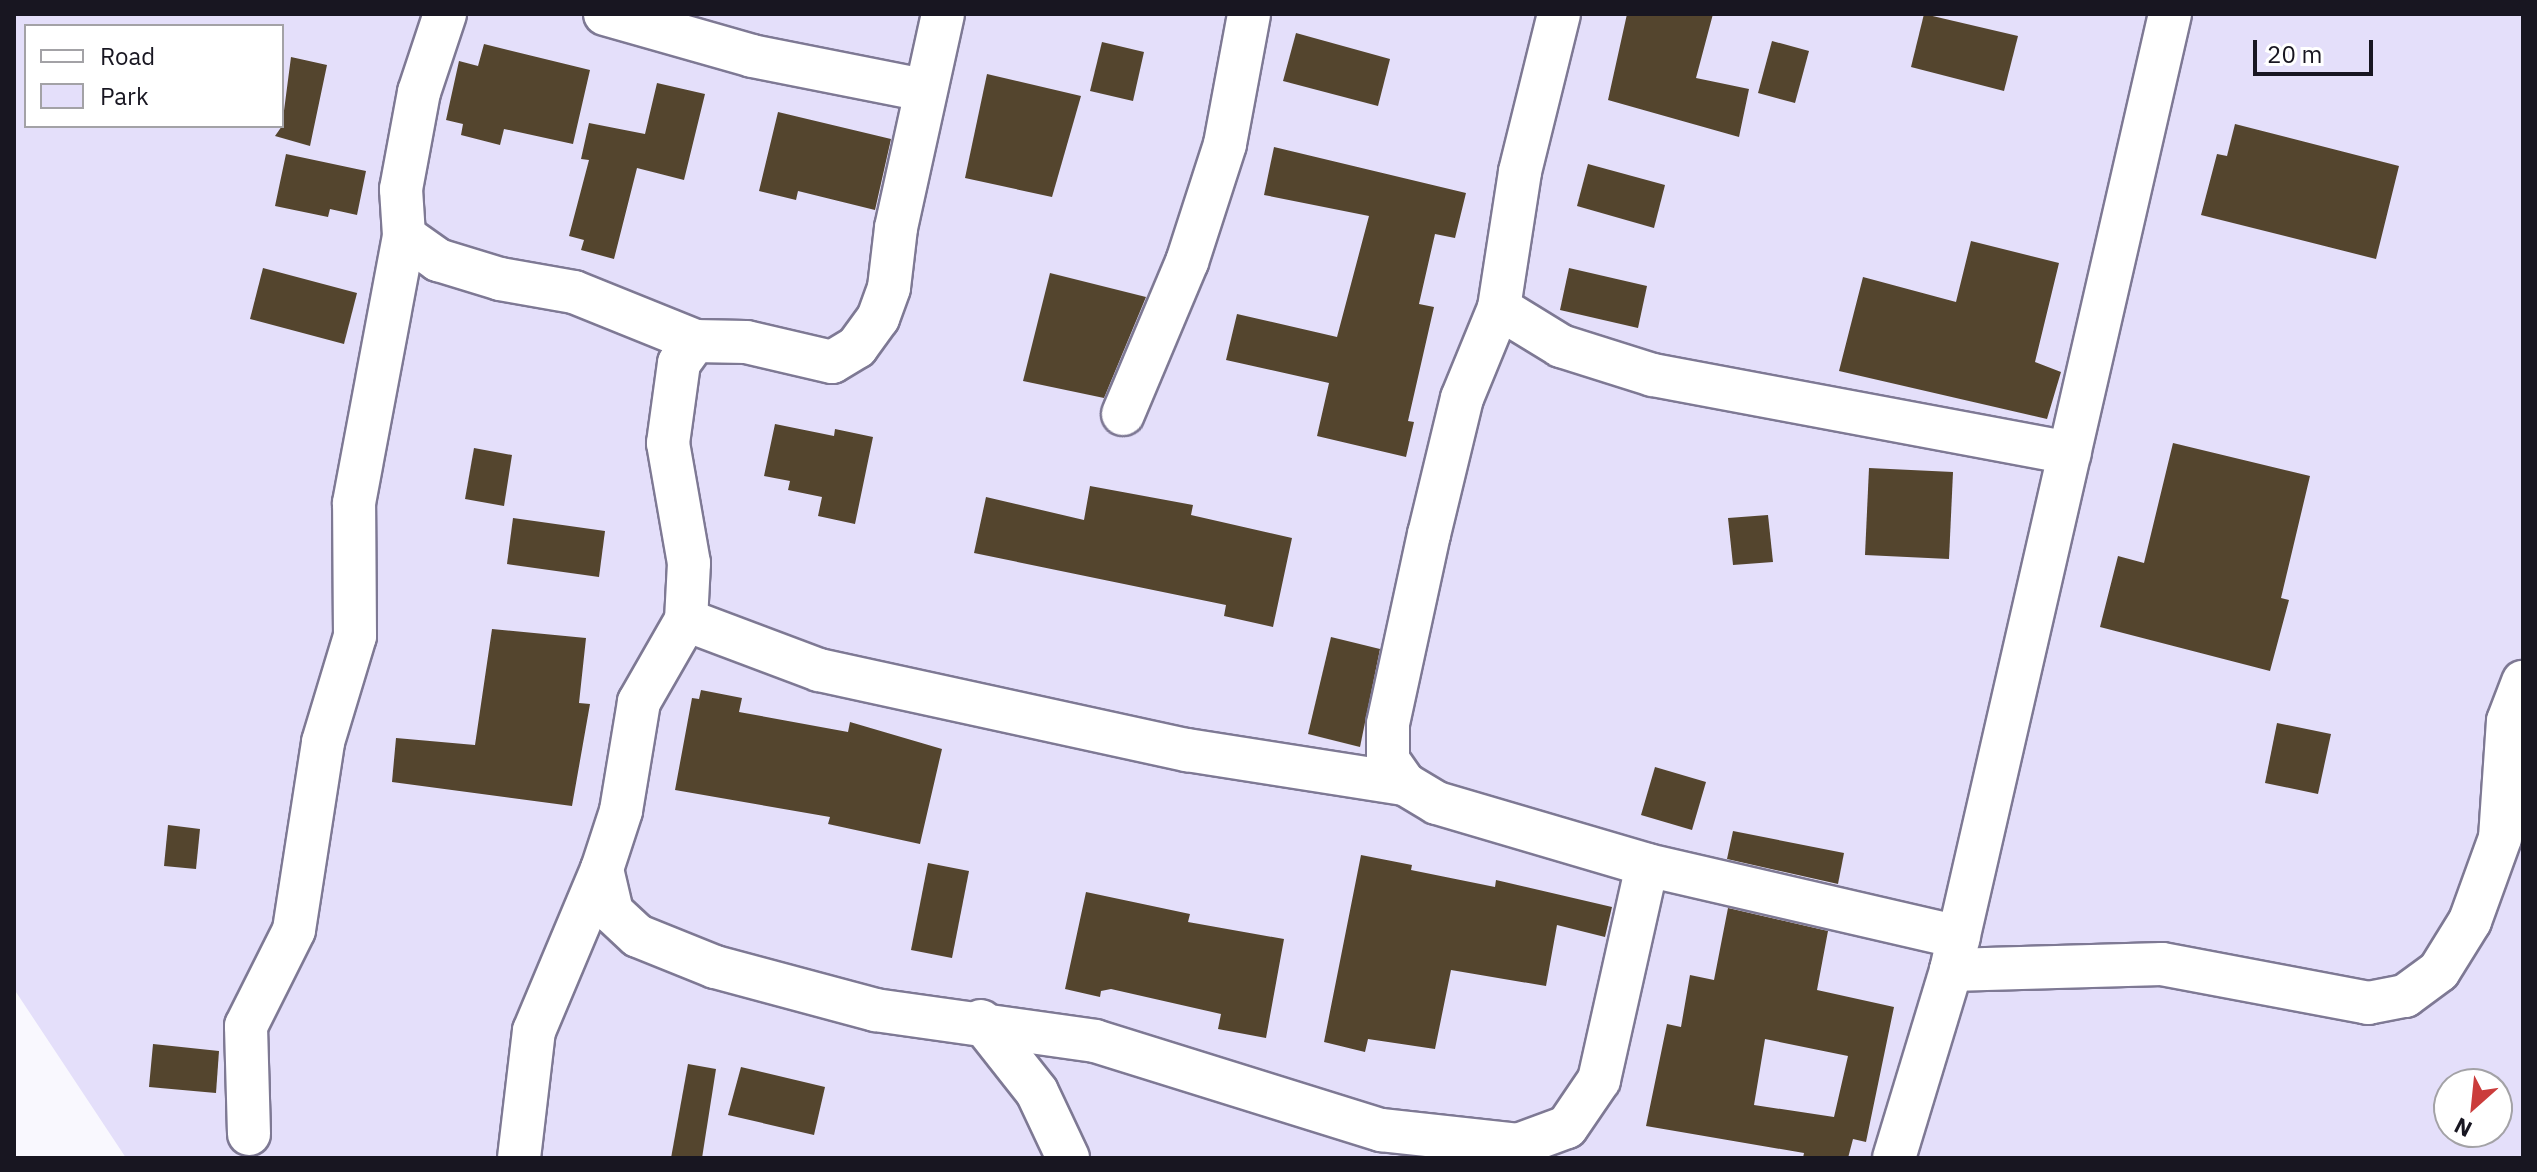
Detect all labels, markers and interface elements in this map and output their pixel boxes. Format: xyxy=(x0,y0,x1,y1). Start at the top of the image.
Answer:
legend xyxy=(24,24,284,128)
scale bar xyxy=(2257,24,2377,74)
text: 20 m xyxy=(2267,38,2322,70)
text: Road xyxy=(100,40,155,72)
text: Park xyxy=(100,80,149,112)
north arrow xyxy=(2433,1068,2513,1148)
text: N xyxy=(2449,1112,2476,1145)

